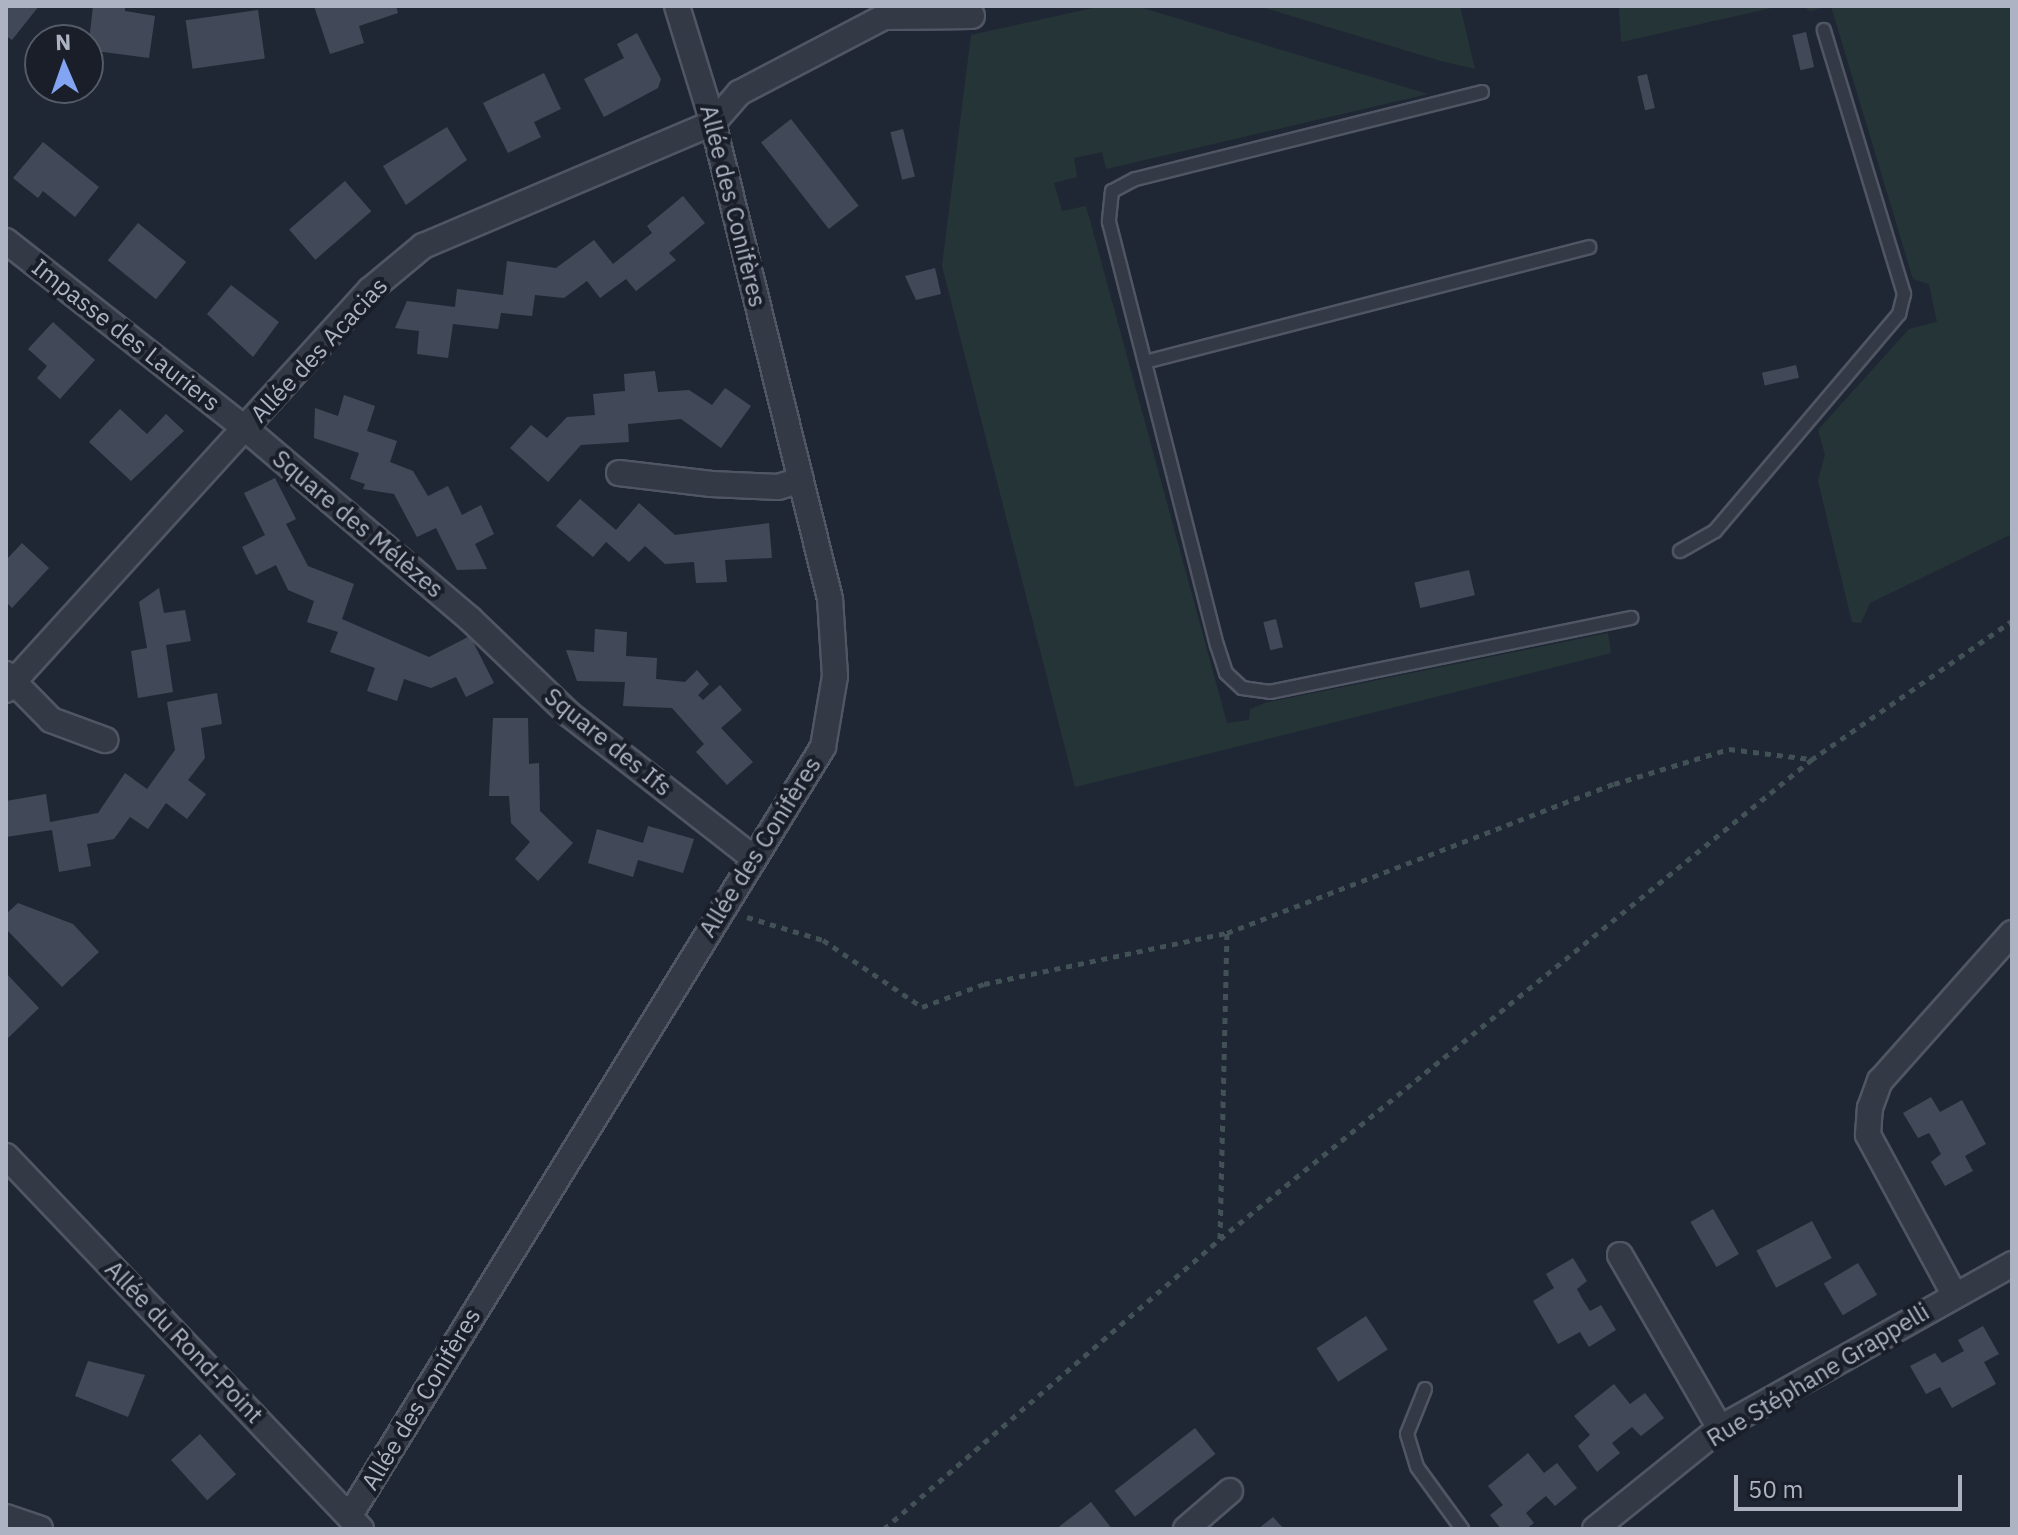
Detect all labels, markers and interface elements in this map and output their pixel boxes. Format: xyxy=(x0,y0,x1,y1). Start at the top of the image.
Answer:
north arrow xyxy=(24,24,104,104)
text: N xyxy=(55,27,72,56)
street label: Allée des Conifères xyxy=(694,102,772,310)
street label: Impasse des Lauriers xyxy=(26,253,226,417)
street label: Allée des Acacias xyxy=(244,272,394,428)
street label: Square des Mélèzes xyxy=(267,444,449,604)
street label: Square des Ifs xyxy=(539,682,677,802)
street label: Allée des Conifères xyxy=(693,752,827,942)
street label: Allée du Rond-Point xyxy=(99,1255,269,1429)
street label: Rue Stéphane Grappelli xyxy=(1702,1297,1934,1453)
street label: Allée des Conifères xyxy=(355,1303,487,1495)
scale bar xyxy=(1738,1459,1966,1509)
text: 50 m xyxy=(1748,1473,1803,1505)

